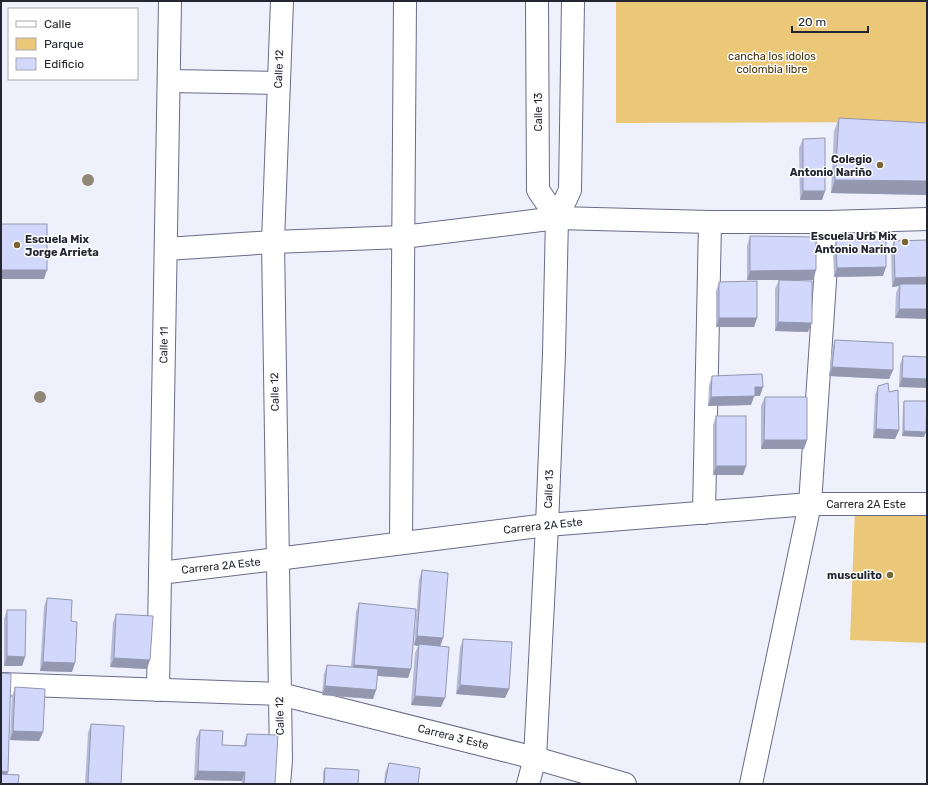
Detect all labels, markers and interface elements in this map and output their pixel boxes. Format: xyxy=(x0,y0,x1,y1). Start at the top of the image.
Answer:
legend xyxy=(8,8,138,80)
scale bar xyxy=(792,8,868,34)
text: 20 m xyxy=(798,15,826,29)
text: Calle xyxy=(44,17,71,31)
text: Parque xyxy=(44,37,84,51)
street label: Calle 12 xyxy=(272,49,286,89)
park label: cancha los idolos colombia libre xyxy=(728,50,816,76)
text: Edificio xyxy=(44,57,84,71)
street label: Calle 13 xyxy=(532,92,545,131)
place label: Colegio Antonio Nariño xyxy=(790,153,872,179)
marker: Colegio Antonio Nariño xyxy=(875,160,885,170)
place label: Escuela Urb Mix Antonio Narino xyxy=(811,230,898,256)
place label: Escuela Mix Jorge Arrieta xyxy=(25,233,99,259)
marker: Escuela Urb Mix Antonio Narino xyxy=(900,237,910,247)
marker: Escuela Mix Jorge Arrieta xyxy=(12,240,22,250)
street label: Calle 11 xyxy=(157,326,171,364)
street label: Calle 12 xyxy=(268,373,282,411)
street label: Calle 13 xyxy=(542,469,556,509)
street label: Carrera 2A Este xyxy=(826,498,906,511)
street label: Carrera 2A Este xyxy=(503,515,583,537)
street label: Carrera 2A Este xyxy=(181,555,261,577)
place label: musculito xyxy=(827,569,882,582)
marker: musculito xyxy=(885,570,895,580)
street label: Calle 12 xyxy=(273,697,287,735)
street label: Carrera 3 Este xyxy=(416,722,490,752)

